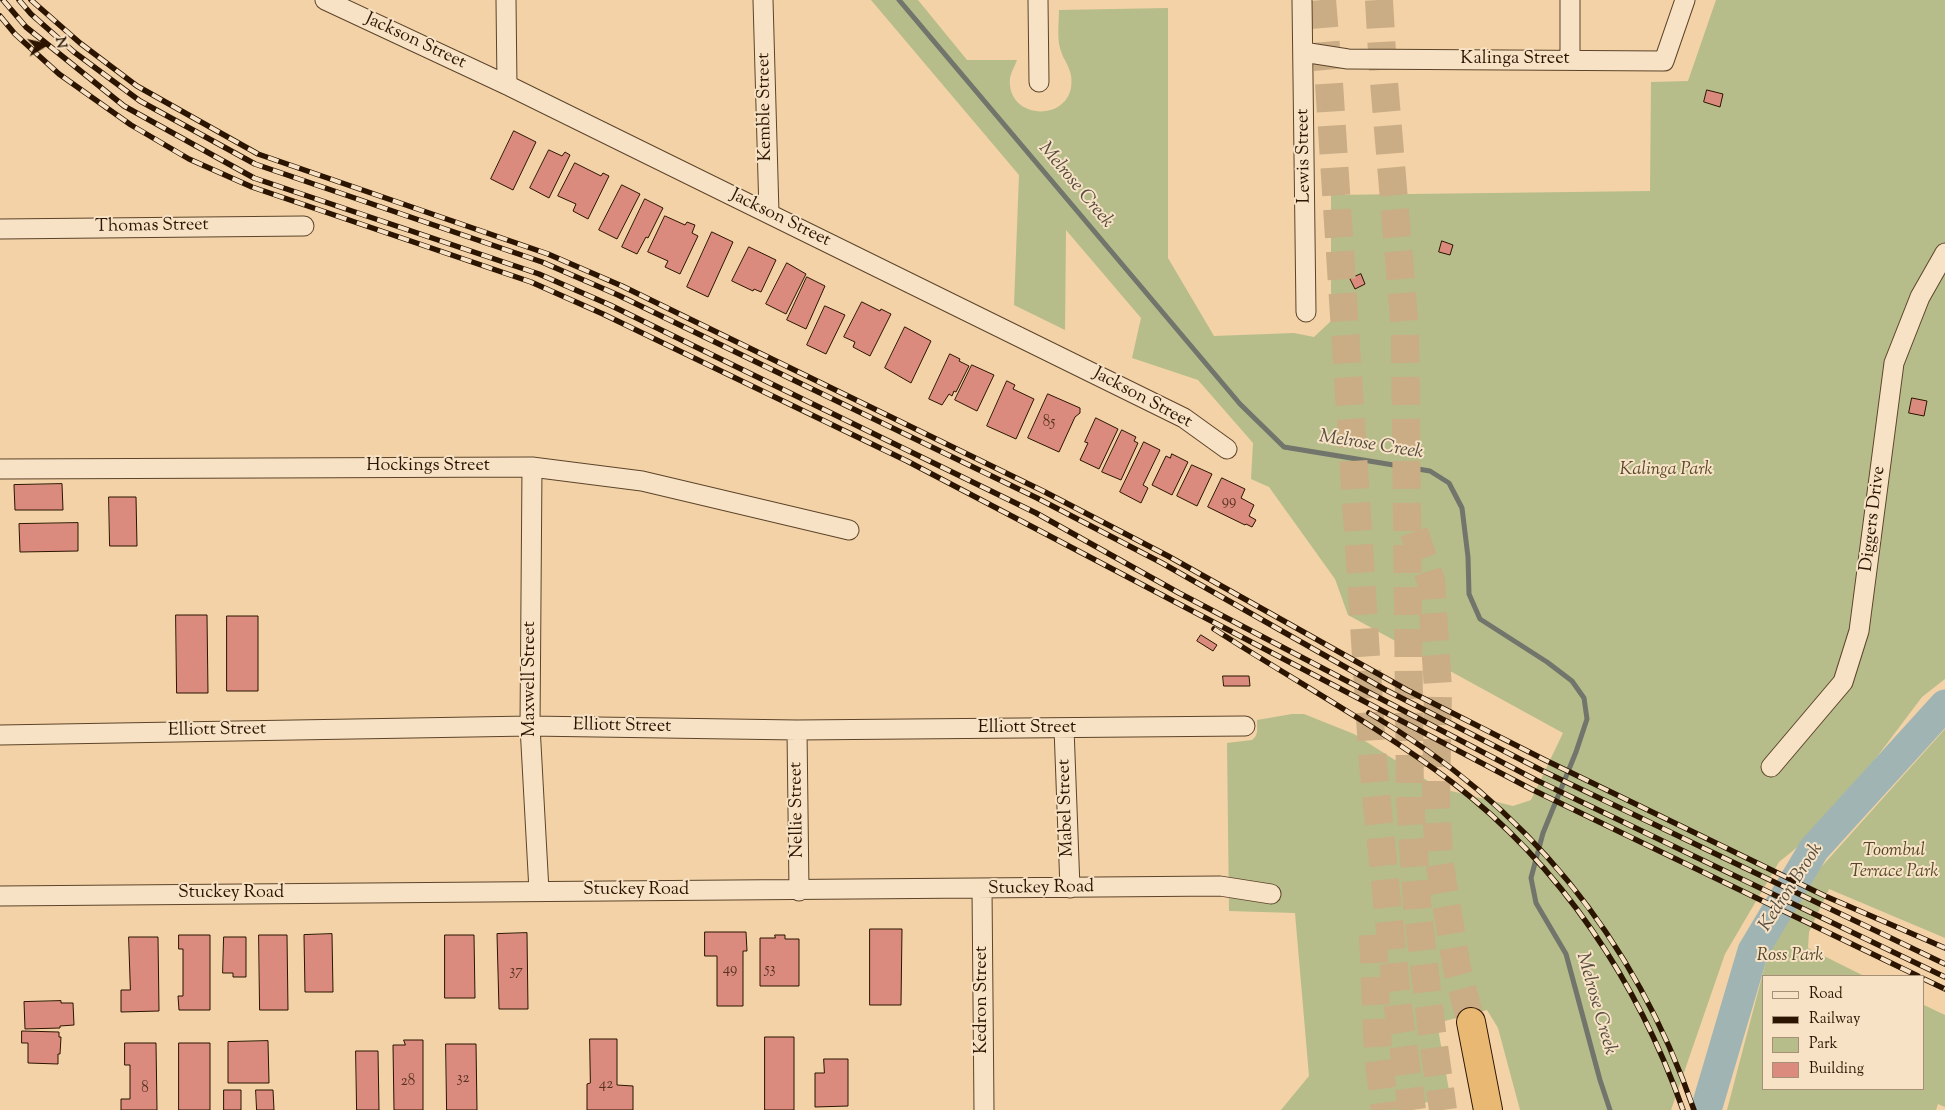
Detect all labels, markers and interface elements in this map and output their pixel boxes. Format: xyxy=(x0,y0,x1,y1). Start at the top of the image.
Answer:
street label: Jackson Street xyxy=(361,9,469,75)
north arrow xyxy=(20,20,70,70)
text: N xyxy=(49,36,71,50)
street label: Kalinga Street xyxy=(1460,49,1570,71)
street label: Kemble Street xyxy=(754,53,778,161)
street label: Lewis Street xyxy=(1293,108,1317,204)
water label: Melrose Creek xyxy=(1032,138,1118,234)
street label: Jackson Street xyxy=(726,185,834,253)
street label: Thomas Street xyxy=(95,215,209,239)
street label: Jackson Street xyxy=(1089,364,1195,434)
house number: 85 xyxy=(1043,414,1055,432)
water label: Melrose Creek xyxy=(1317,427,1425,465)
street label: Hockings Street xyxy=(366,456,490,478)
park label: Kalinga Park xyxy=(1619,460,1713,482)
street label: Diggers Drive xyxy=(1857,465,1891,573)
house number: 99 xyxy=(1222,493,1236,511)
street label: Maxwell Street xyxy=(520,621,542,737)
street label: Elliott Street xyxy=(573,715,671,739)
street label: Elliott Street xyxy=(978,718,1076,740)
street label: Elliott Street xyxy=(168,719,266,743)
street label: Mabel Street xyxy=(1054,759,1080,857)
street label: Nellie Street xyxy=(786,762,810,858)
water label: Kedron Brook xyxy=(1755,839,1829,937)
park label: Toombul Terrace Park xyxy=(1850,841,1938,884)
street label: Stuckey Road xyxy=(988,877,1094,901)
street label: Stuckey Road xyxy=(583,880,689,902)
street label: Stuckey Road xyxy=(178,883,284,905)
street label: Kedron Street xyxy=(972,946,994,1054)
park label: Ross Park xyxy=(1757,946,1823,968)
water label: Melrose Creek xyxy=(1570,950,1620,1058)
house number: 49 xyxy=(723,961,737,979)
house number: 53 xyxy=(764,961,776,979)
house number: 37 xyxy=(509,963,523,981)
legend xyxy=(1762,975,1925,1090)
text: Road xyxy=(1809,984,1843,1005)
text: Railway xyxy=(1809,1009,1860,1030)
text: Park xyxy=(1809,1034,1838,1055)
text: Building xyxy=(1809,1059,1864,1080)
house number: 32 xyxy=(456,1070,470,1088)
house number: 28 xyxy=(401,1073,415,1091)
house number: 42 xyxy=(599,1076,613,1094)
house number: 8 xyxy=(141,1080,149,1098)

